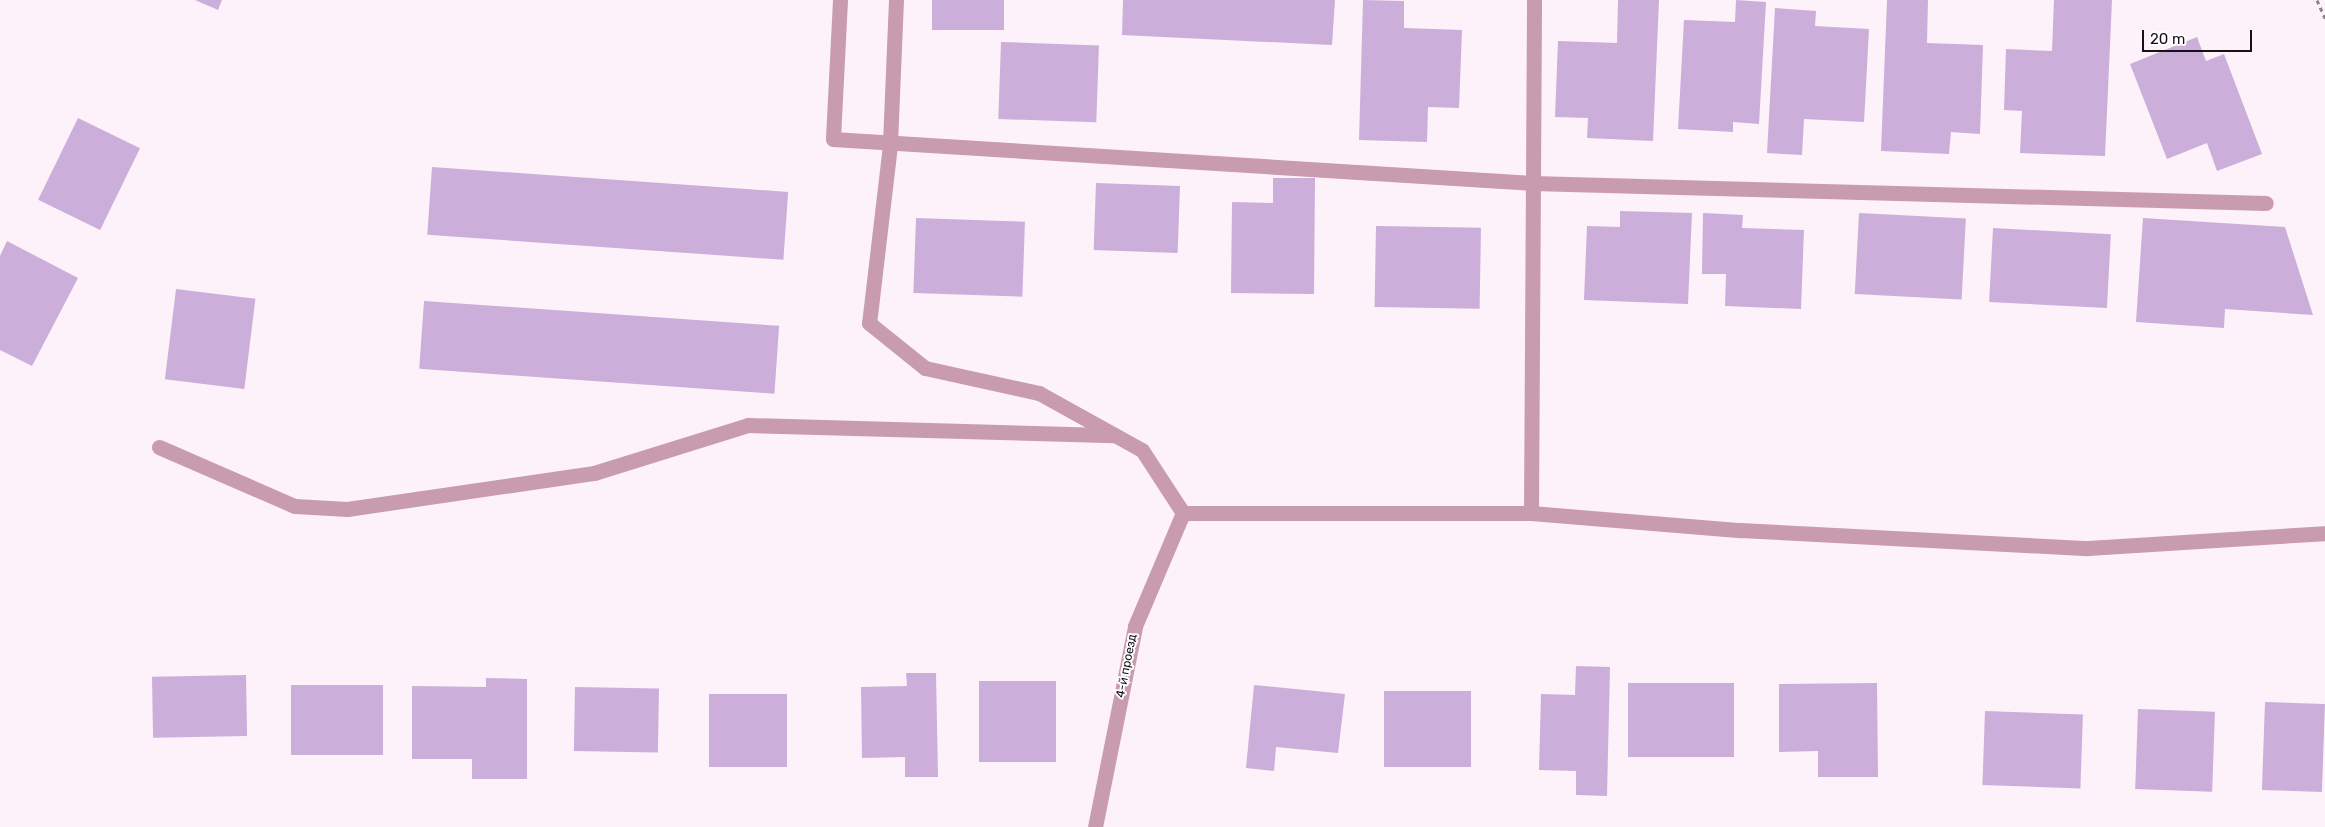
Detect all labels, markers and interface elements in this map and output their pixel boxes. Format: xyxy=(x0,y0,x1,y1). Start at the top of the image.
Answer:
scale bar xyxy=(2145,20,2255,52)
text: 20 m xyxy=(2150,30,2185,48)
street label: 4-й проезд xyxy=(1114,633,1140,699)

